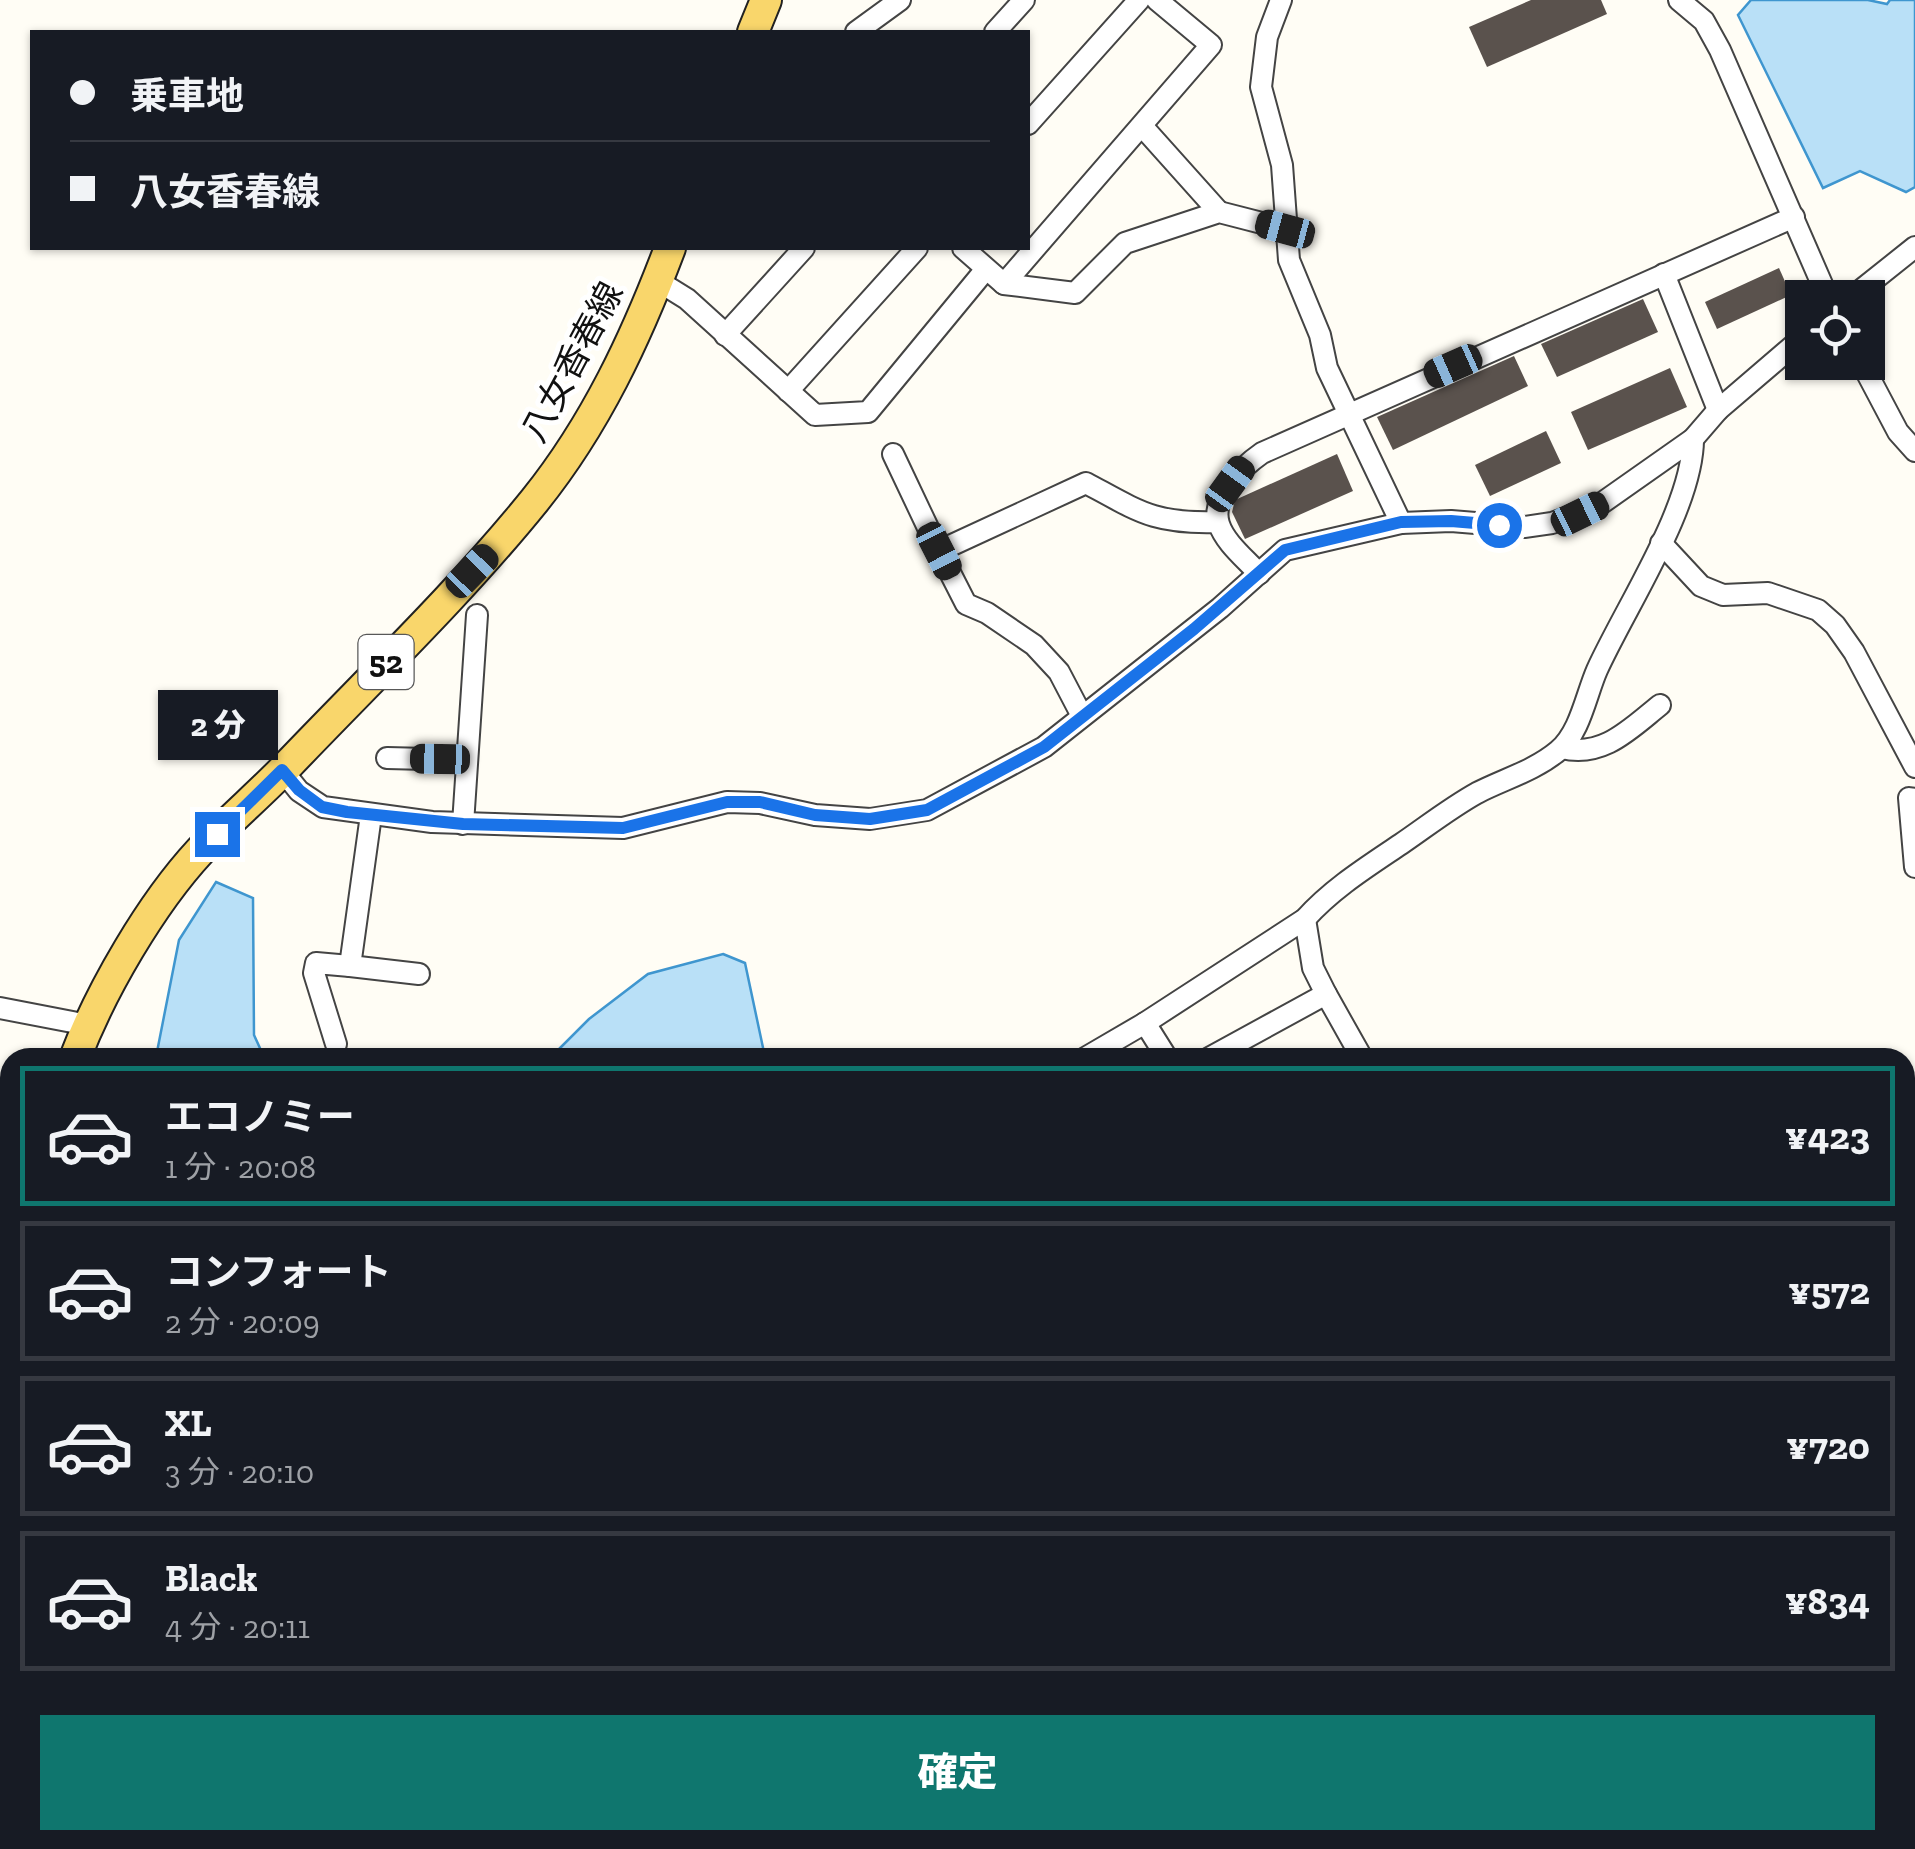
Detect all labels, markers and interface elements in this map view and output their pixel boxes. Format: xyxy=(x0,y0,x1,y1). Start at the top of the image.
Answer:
text: 乗車地 xyxy=(130,73,244,119)
text: 八女香春線 xyxy=(130,169,320,215)
car xyxy=(1252,207,1318,251)
street label: 八女香春線 xyxy=(512,275,632,449)
map controls xyxy=(1785,280,1885,380)
button: locate xyxy=(1785,280,1885,380)
car xyxy=(1419,340,1487,392)
car xyxy=(1200,451,1260,517)
car xyxy=(1546,487,1614,541)
route start xyxy=(1477,503,1522,548)
car xyxy=(912,517,966,585)
car xyxy=(440,539,504,603)
road number: 52 xyxy=(358,635,414,689)
callout: 2 分 xyxy=(157,689,277,759)
text: 2 分 xyxy=(190,706,246,744)
car xyxy=(410,743,470,775)
route end xyxy=(195,812,240,857)
icon: car xyxy=(45,1091,135,1181)
text: エコノミー xyxy=(165,1094,355,1140)
text: ¥423 xyxy=(1785,1113,1870,1159)
text: 1 分 · 20:08 xyxy=(165,1148,316,1186)
icon: car xyxy=(45,1246,135,1336)
text: コンフォート xyxy=(165,1249,392,1295)
text: ¥572 xyxy=(1788,1268,1870,1314)
text: 2 分 · 20:09 xyxy=(165,1303,320,1341)
text: XL xyxy=(165,1400,212,1446)
icon: car xyxy=(45,1401,135,1491)
text: ¥720 xyxy=(1786,1423,1870,1469)
text: 3 分 · 20:10 xyxy=(165,1453,314,1491)
text: Black xyxy=(165,1555,258,1601)
icon: car xyxy=(45,1556,135,1646)
text: ¥834 xyxy=(1785,1578,1870,1624)
text: 4 分 · 20:11 xyxy=(165,1608,310,1646)
button: 確定 xyxy=(40,1715,1875,1830)

